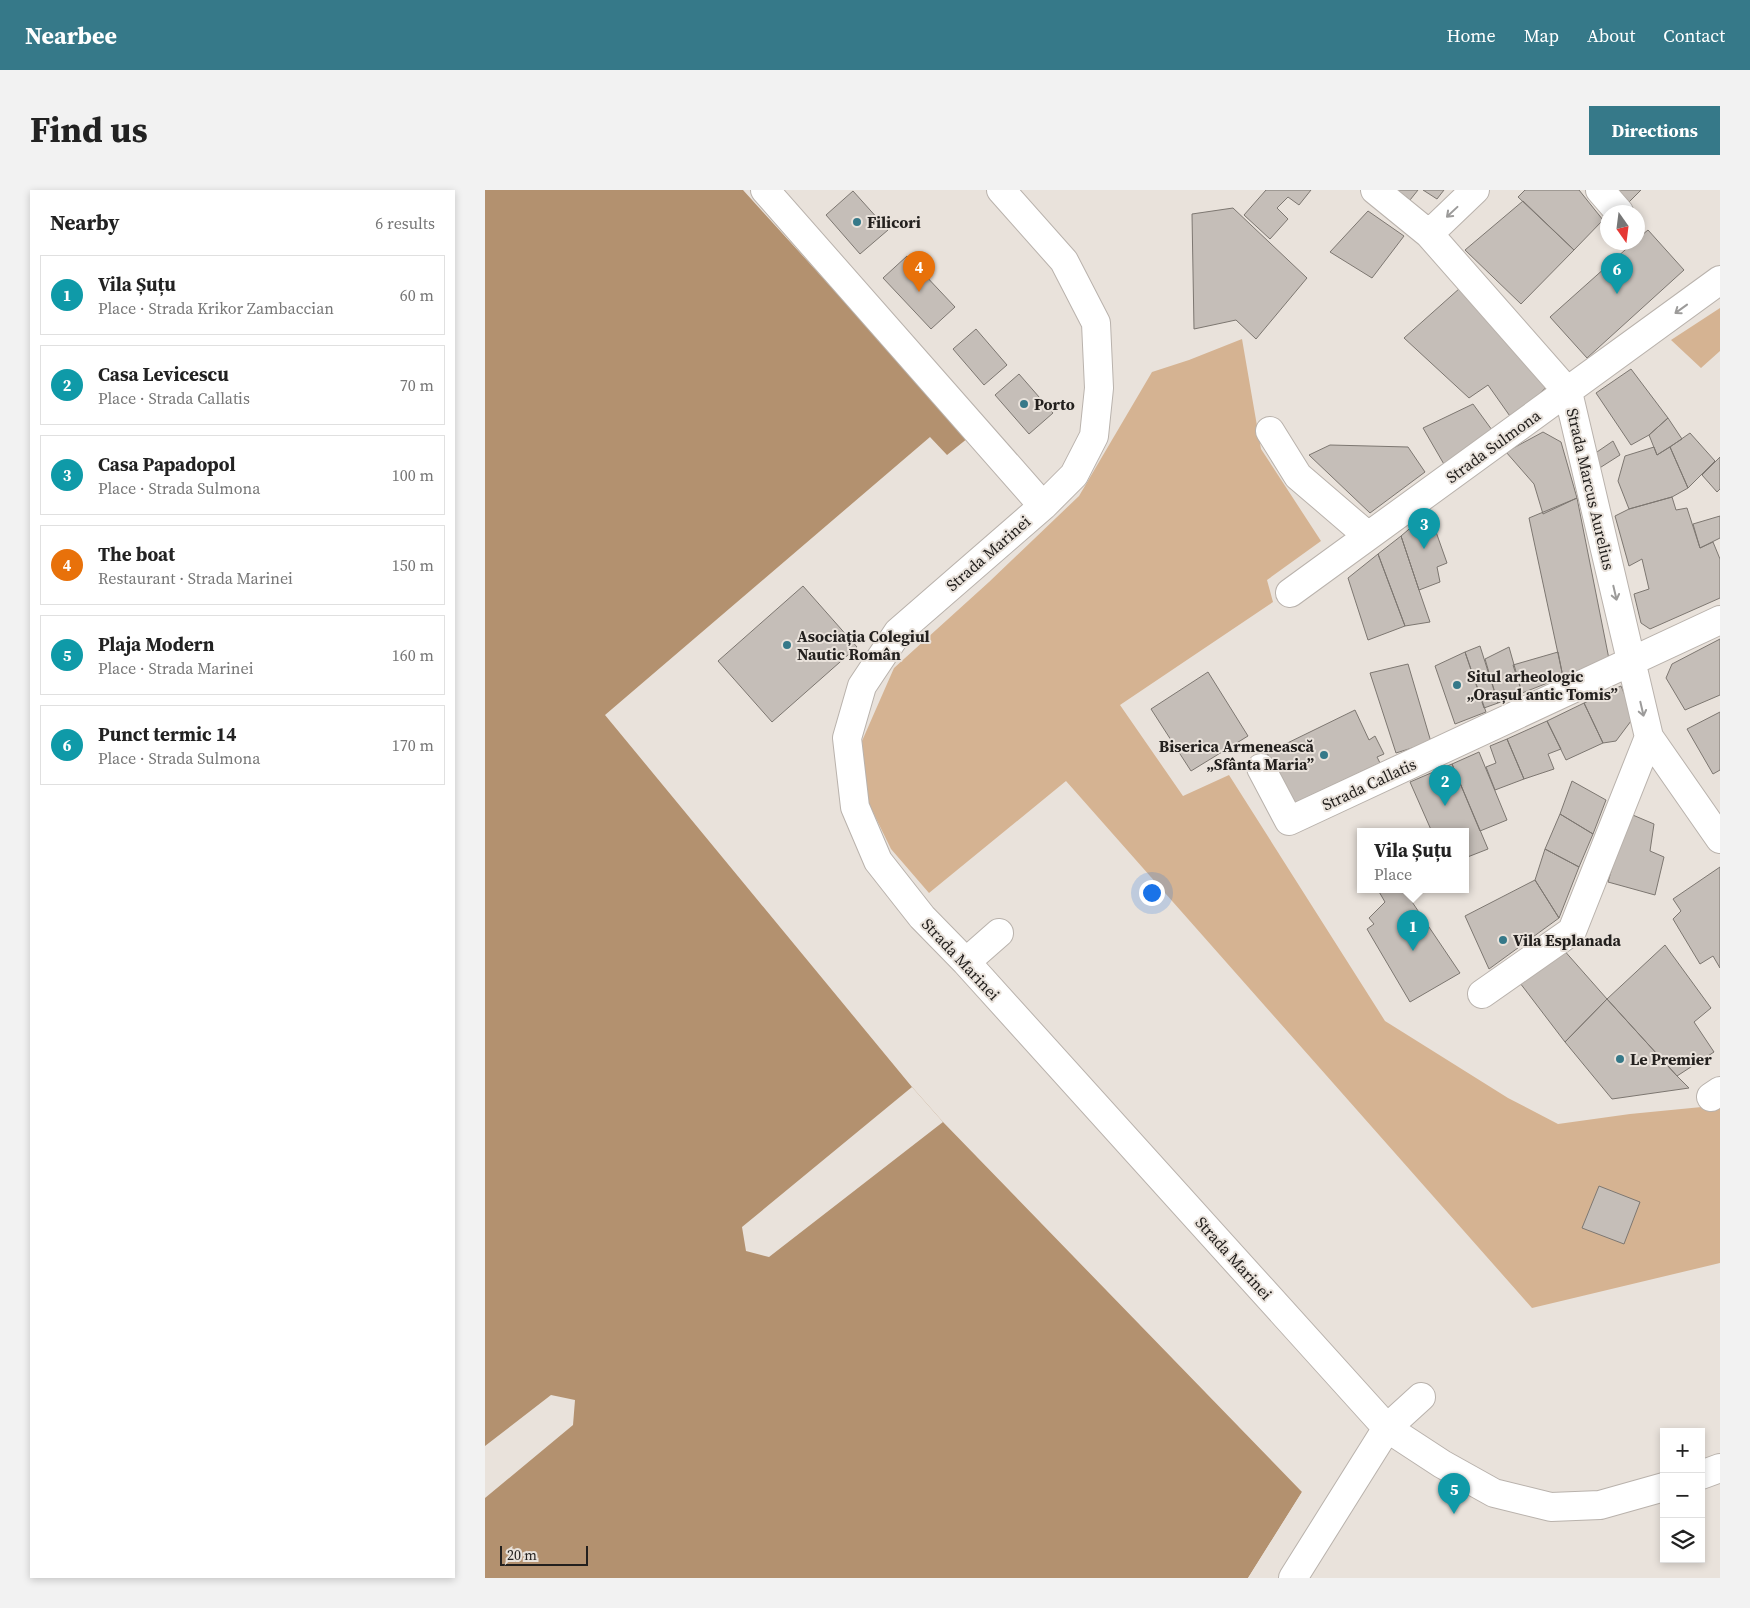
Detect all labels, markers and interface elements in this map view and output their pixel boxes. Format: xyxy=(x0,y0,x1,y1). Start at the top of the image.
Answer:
text: Nearbee xyxy=(25,19,117,52)
text: Home xyxy=(1447,23,1496,48)
text: Map xyxy=(1524,23,1559,48)
text: About xyxy=(1587,23,1635,48)
text: Contact xyxy=(1663,23,1725,48)
text: Find us xyxy=(30,106,148,154)
button: Directions xyxy=(1589,106,1720,155)
north arrow xyxy=(1600,205,1645,250)
one-way arrow xyxy=(1446,206,1459,218)
text: Nearby xyxy=(50,208,120,237)
place label: Filicori xyxy=(867,211,921,233)
text: 6 results xyxy=(375,212,435,234)
marker: Filicori xyxy=(851,216,863,228)
pin: 4 xyxy=(903,251,935,292)
pin: 6 xyxy=(1601,253,1633,294)
text: Vila Șuțu xyxy=(98,271,176,297)
text: 1 xyxy=(63,284,71,306)
text: 60 m xyxy=(400,284,434,306)
text: Place · Strada Krikor Zambaccian xyxy=(98,297,334,319)
one-way arrow xyxy=(1674,304,1688,314)
text: Casa Levicescu xyxy=(98,361,229,387)
text: 2 xyxy=(63,374,71,396)
text: 70 m xyxy=(400,374,434,396)
text: Place · Strada Callatis xyxy=(98,387,250,409)
place label: Porto xyxy=(1034,393,1075,415)
marker: Porto xyxy=(1018,398,1030,410)
street label: Strada Sulmona xyxy=(1441,404,1545,488)
street label: Strada Marcus Aurelius xyxy=(1562,406,1620,572)
text: Casa Papadopol xyxy=(98,451,236,477)
text: 3 xyxy=(63,464,71,486)
text: 100 m xyxy=(392,464,434,486)
text: Place · Strada Sulmona xyxy=(98,477,260,499)
pin: 3 xyxy=(1408,508,1440,549)
street label: Strada Marinei xyxy=(941,510,1035,596)
text: The boat xyxy=(98,541,175,567)
text: 4 xyxy=(63,554,71,576)
text: 150 m xyxy=(392,554,434,576)
text: Restaurant · Strada Marinei xyxy=(98,567,293,589)
one-way arrow xyxy=(1611,584,1620,600)
place label: Asociația Colegiul Nautic Român xyxy=(797,625,930,665)
text: Plaja Modern xyxy=(98,631,214,657)
marker: Asociația Colegiul Nautic Român xyxy=(781,639,793,651)
text: 5 xyxy=(63,644,71,666)
text: 160 m xyxy=(392,644,434,666)
text: Place · Strada Marinei xyxy=(98,657,254,679)
place label: Situl arheologic „Orașul antic Tomis” xyxy=(1467,665,1618,705)
marker: Situl arheologic „Orașul antic Tomis” xyxy=(1451,679,1463,691)
one-way arrow xyxy=(1638,700,1647,716)
text: Punct termic 14 xyxy=(98,721,236,747)
text: 6 xyxy=(63,734,71,756)
text: 170 m xyxy=(392,734,434,756)
place label: Biserica Armenească „Sfânta Maria” xyxy=(1159,735,1314,775)
text: Place · Strada Sulmona xyxy=(98,747,260,769)
marker: Biserica Armenească „Sfânta Maria” xyxy=(1318,749,1330,761)
street label: Strada Callatis xyxy=(1318,753,1420,815)
pin: 2 xyxy=(1429,765,1461,806)
popup xyxy=(1357,828,1469,893)
text: Vila Șuțu xyxy=(1374,837,1452,863)
text: Place xyxy=(1374,863,1412,885)
your location xyxy=(1139,880,1165,906)
pin: 1 xyxy=(1397,910,1429,951)
street label: Strada Marinei xyxy=(917,913,1005,1005)
place label: Vila Esplanada xyxy=(1513,929,1621,951)
marker: Vila Esplanada xyxy=(1497,934,1509,946)
place label: Le Premier xyxy=(1630,1048,1712,1070)
marker: Le Premier xyxy=(1614,1053,1626,1065)
street label: Strada Marinei xyxy=(1191,1212,1277,1305)
map controls xyxy=(1660,1428,1705,1563)
button: + xyxy=(1660,1428,1705,1473)
pin: 5 xyxy=(1438,1473,1470,1514)
button: − xyxy=(1660,1473,1705,1518)
button: layers xyxy=(1660,1518,1705,1563)
scale bar xyxy=(500,1543,587,1566)
text: 20 m xyxy=(507,1545,537,1565)

